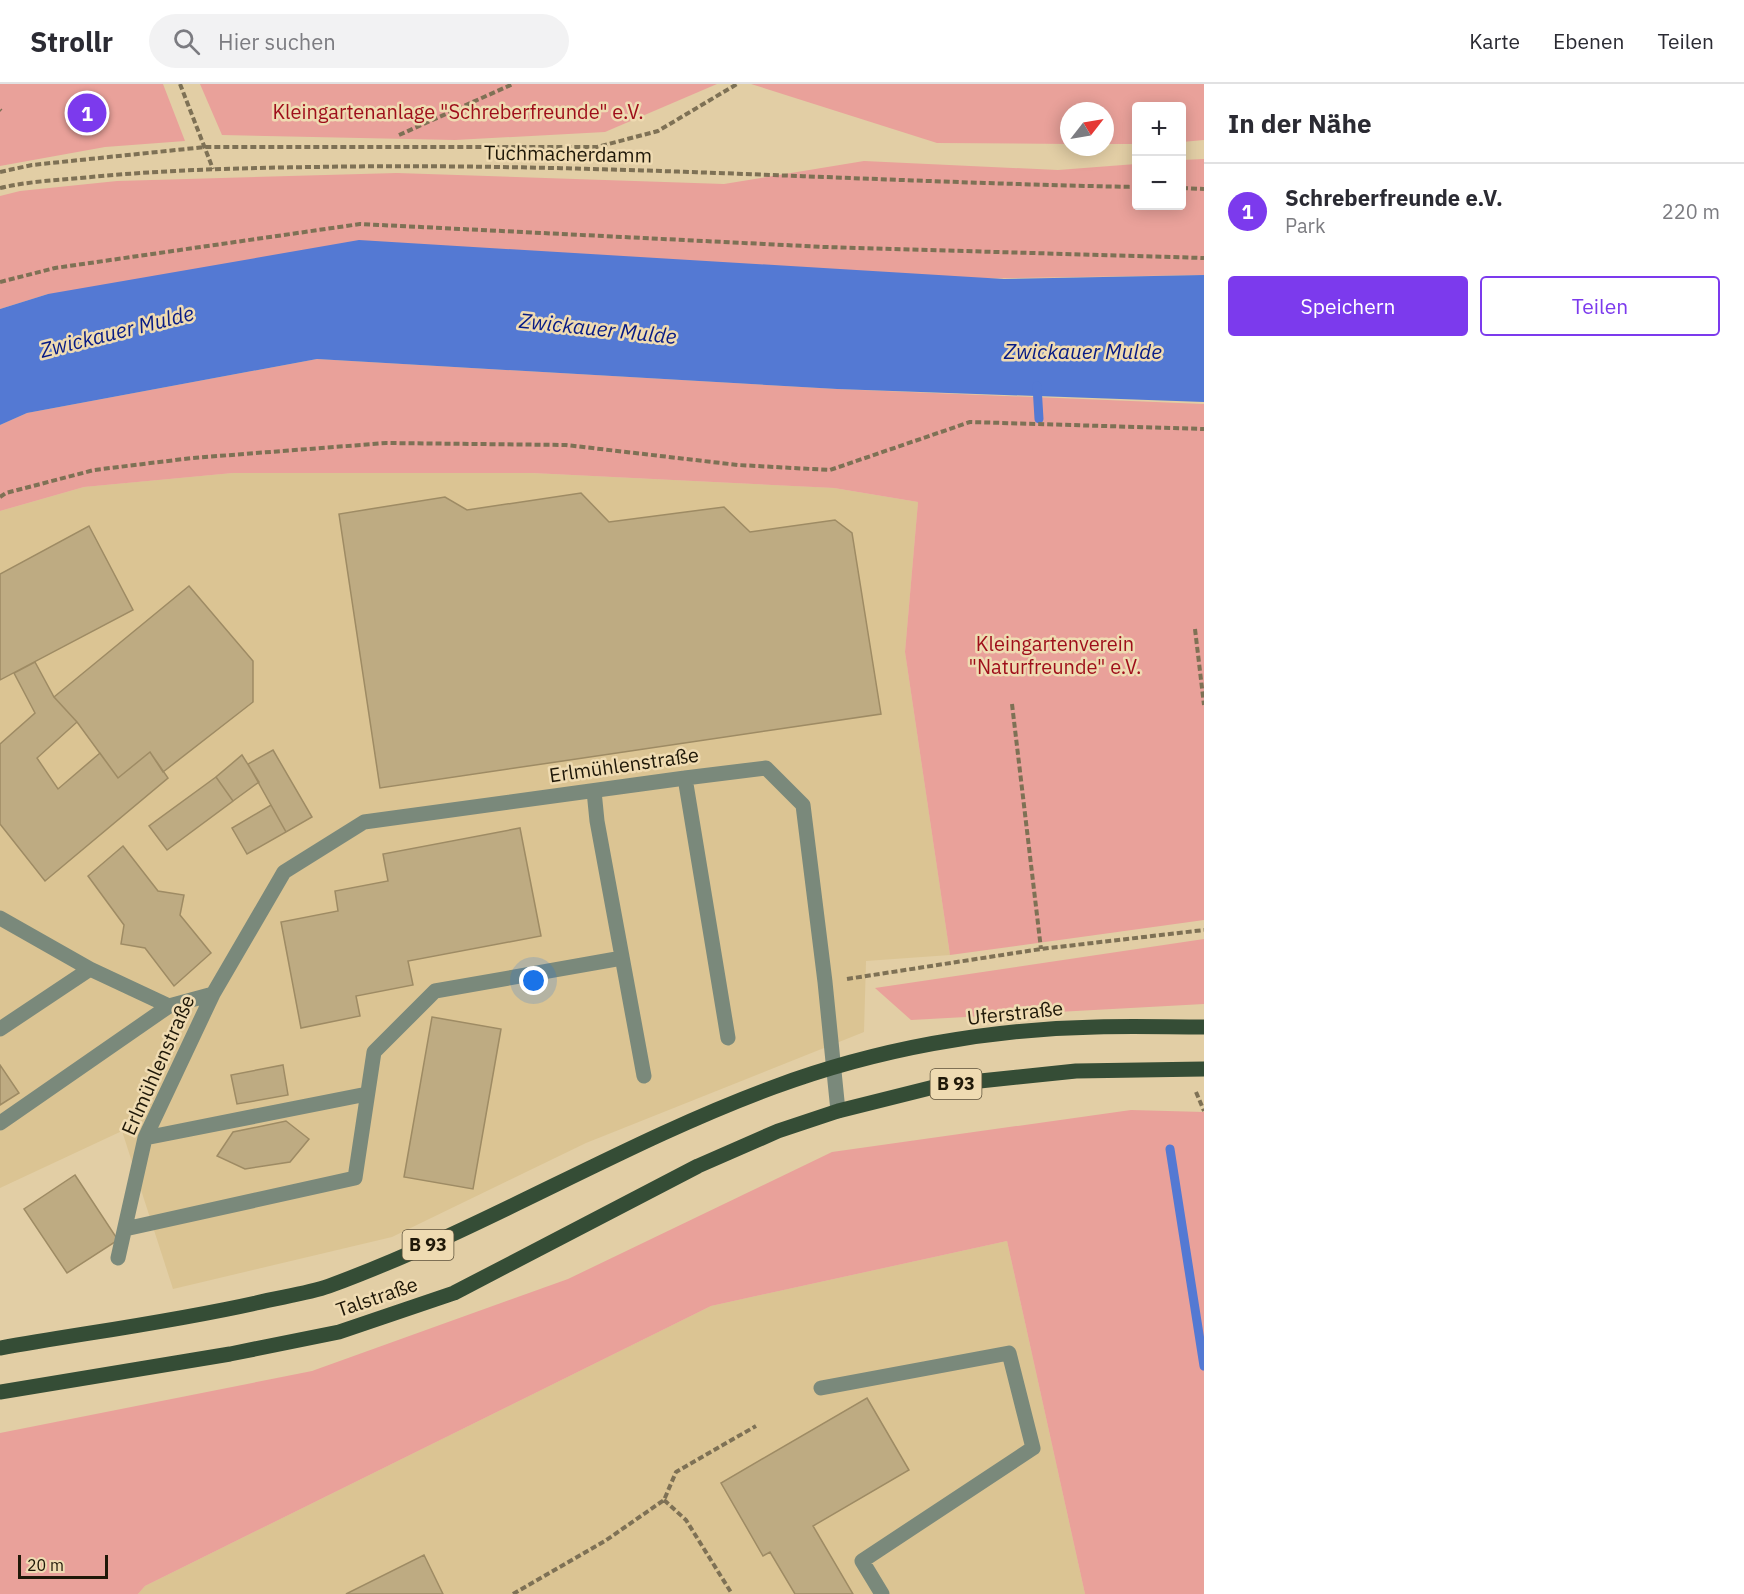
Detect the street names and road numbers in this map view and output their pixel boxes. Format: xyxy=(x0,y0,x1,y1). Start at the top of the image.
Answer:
street label: Tuchmacherdamm xyxy=(484,139,652,168)
street label: Erlmühlenstraße xyxy=(547,741,700,788)
street label: Erlmühlenstraße xyxy=(115,990,201,1139)
street label: Uferstraße xyxy=(965,994,1064,1031)
road number: B 93 xyxy=(930,1069,982,1099)
road number: B 93 xyxy=(402,1230,454,1260)
street label: Talstraße xyxy=(332,1270,421,1323)

